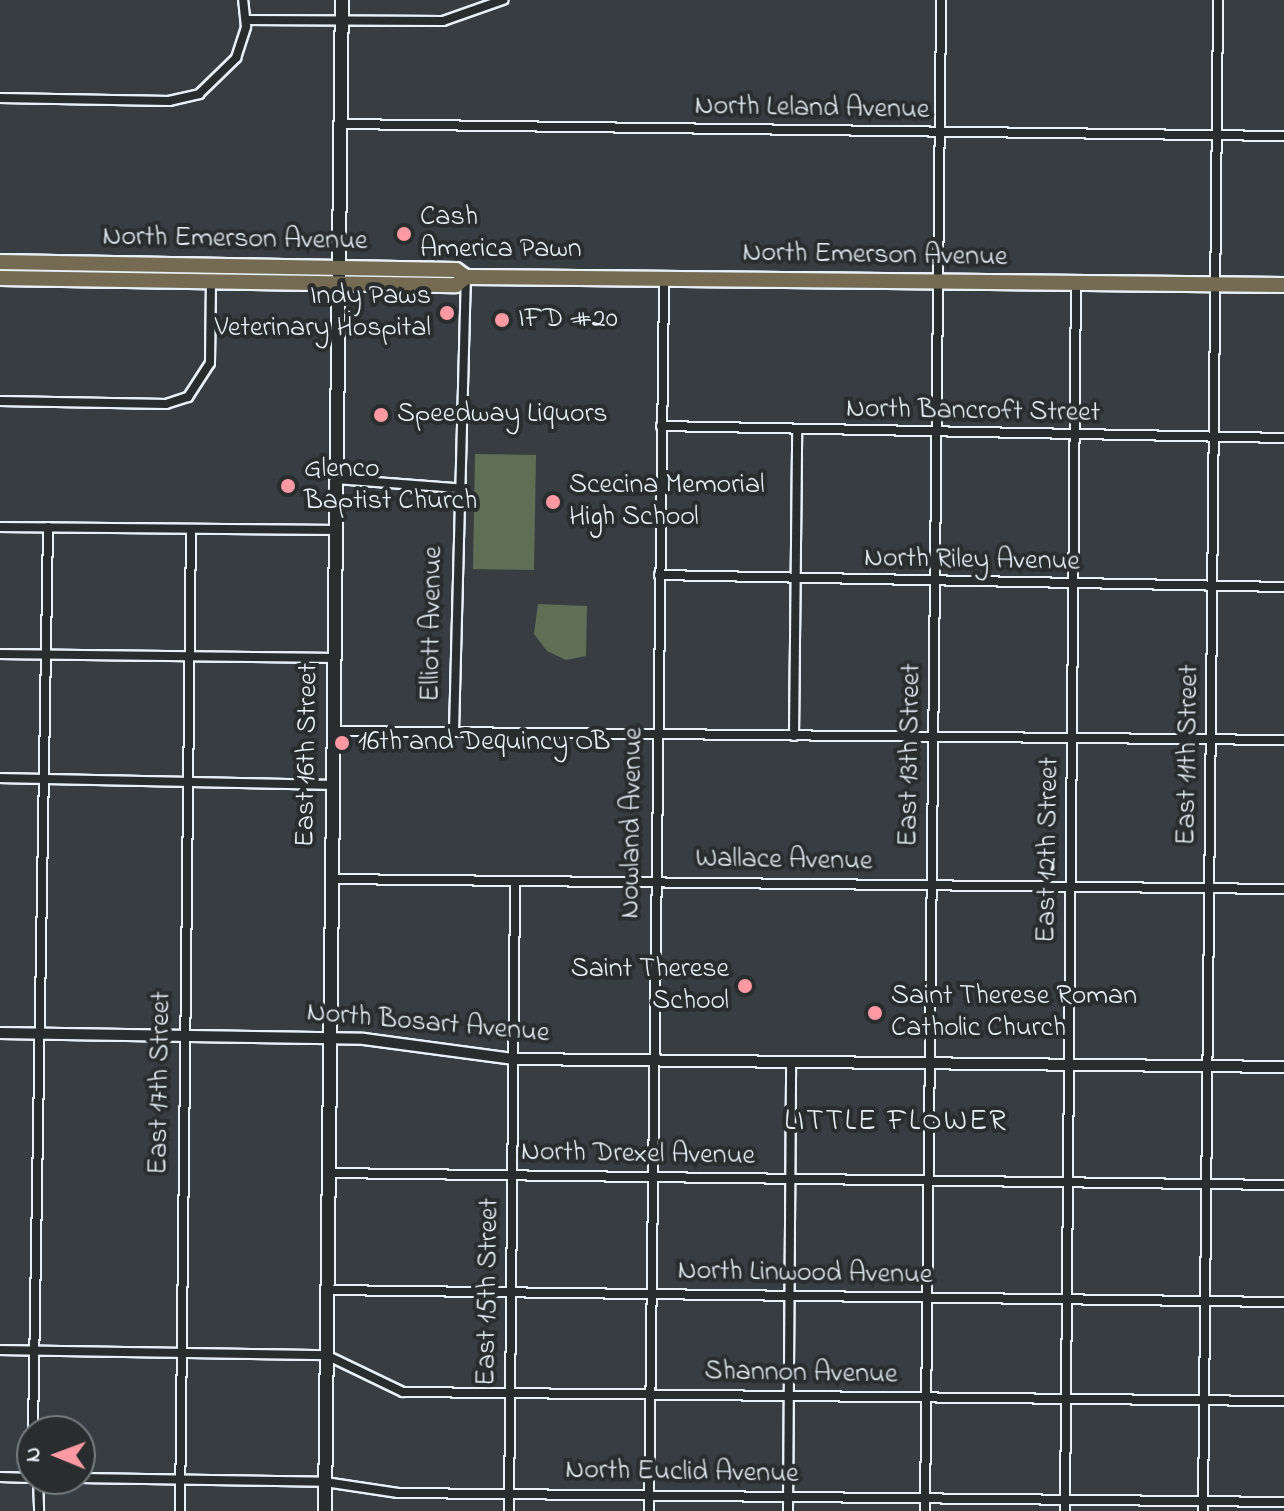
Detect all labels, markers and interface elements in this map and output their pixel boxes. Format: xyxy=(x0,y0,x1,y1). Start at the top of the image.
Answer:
street label: North Leland Avenue xyxy=(694,90,930,128)
place label: Cash America Pawn xyxy=(420,201,582,267)
street label: North Emerson Avenue xyxy=(102,221,368,259)
marker: Cash America Pawn xyxy=(395,225,413,243)
street label: North Emerson Avenue xyxy=(742,237,1008,275)
place label: Indy Paws Veterinary Hospital xyxy=(215,280,431,346)
place label: IFD #20 xyxy=(518,303,618,337)
marker: Indy Paws Veterinary Hospital xyxy=(438,304,456,322)
marker: IFD #20 xyxy=(493,311,511,329)
street label: North Bancroft Street xyxy=(846,393,1100,431)
place label: Speedway Liquors xyxy=(397,398,608,432)
marker: Speedway Liquors xyxy=(372,406,390,424)
place label: Glenco Baptist Church xyxy=(304,453,477,519)
place label: Scecina Memorial High School xyxy=(569,469,765,535)
marker: Glenco Baptist Church xyxy=(279,477,297,495)
marker: Scecina Memorial High School xyxy=(544,493,562,511)
street label: North Riley Avenue xyxy=(864,542,1080,580)
street label: Elliott Avenue xyxy=(415,546,451,702)
street label: East 16th Street xyxy=(290,663,326,847)
street label: East 13th Street xyxy=(893,663,929,847)
street label: East 11th Street xyxy=(1171,664,1207,846)
place label: 16th and Dequincy OB xyxy=(358,726,610,760)
street label: Nowland Avenue xyxy=(615,727,651,919)
marker: 16th and Dequincy OB xyxy=(333,734,351,752)
street label: East 12th Street xyxy=(1031,757,1067,943)
street label: Wallace Avenue xyxy=(695,843,873,879)
place label: Saint Therese School xyxy=(571,953,729,1019)
marker: Saint Therese School xyxy=(736,977,754,995)
place label: Saint Therese Roman Catholic Church xyxy=(891,980,1137,1046)
street label: East 17th Street xyxy=(143,991,179,1175)
street label: North Bosart Avenue xyxy=(305,997,551,1051)
marker: Saint Therese Roman Catholic Church xyxy=(866,1004,884,1022)
district label: LITTLE FLOWER xyxy=(784,1104,1008,1140)
street label: North Drexel Avenue xyxy=(521,1136,755,1174)
street label: East 15th Street xyxy=(471,1198,507,1386)
street label: North Linwood Avenue xyxy=(677,1255,933,1293)
street label: Shannon Avenue xyxy=(704,1356,898,1392)
north arrow xyxy=(16,1415,96,1495)
text: N xyxy=(18,1447,50,1462)
street label: North Euclid Avenue xyxy=(565,1454,799,1492)

